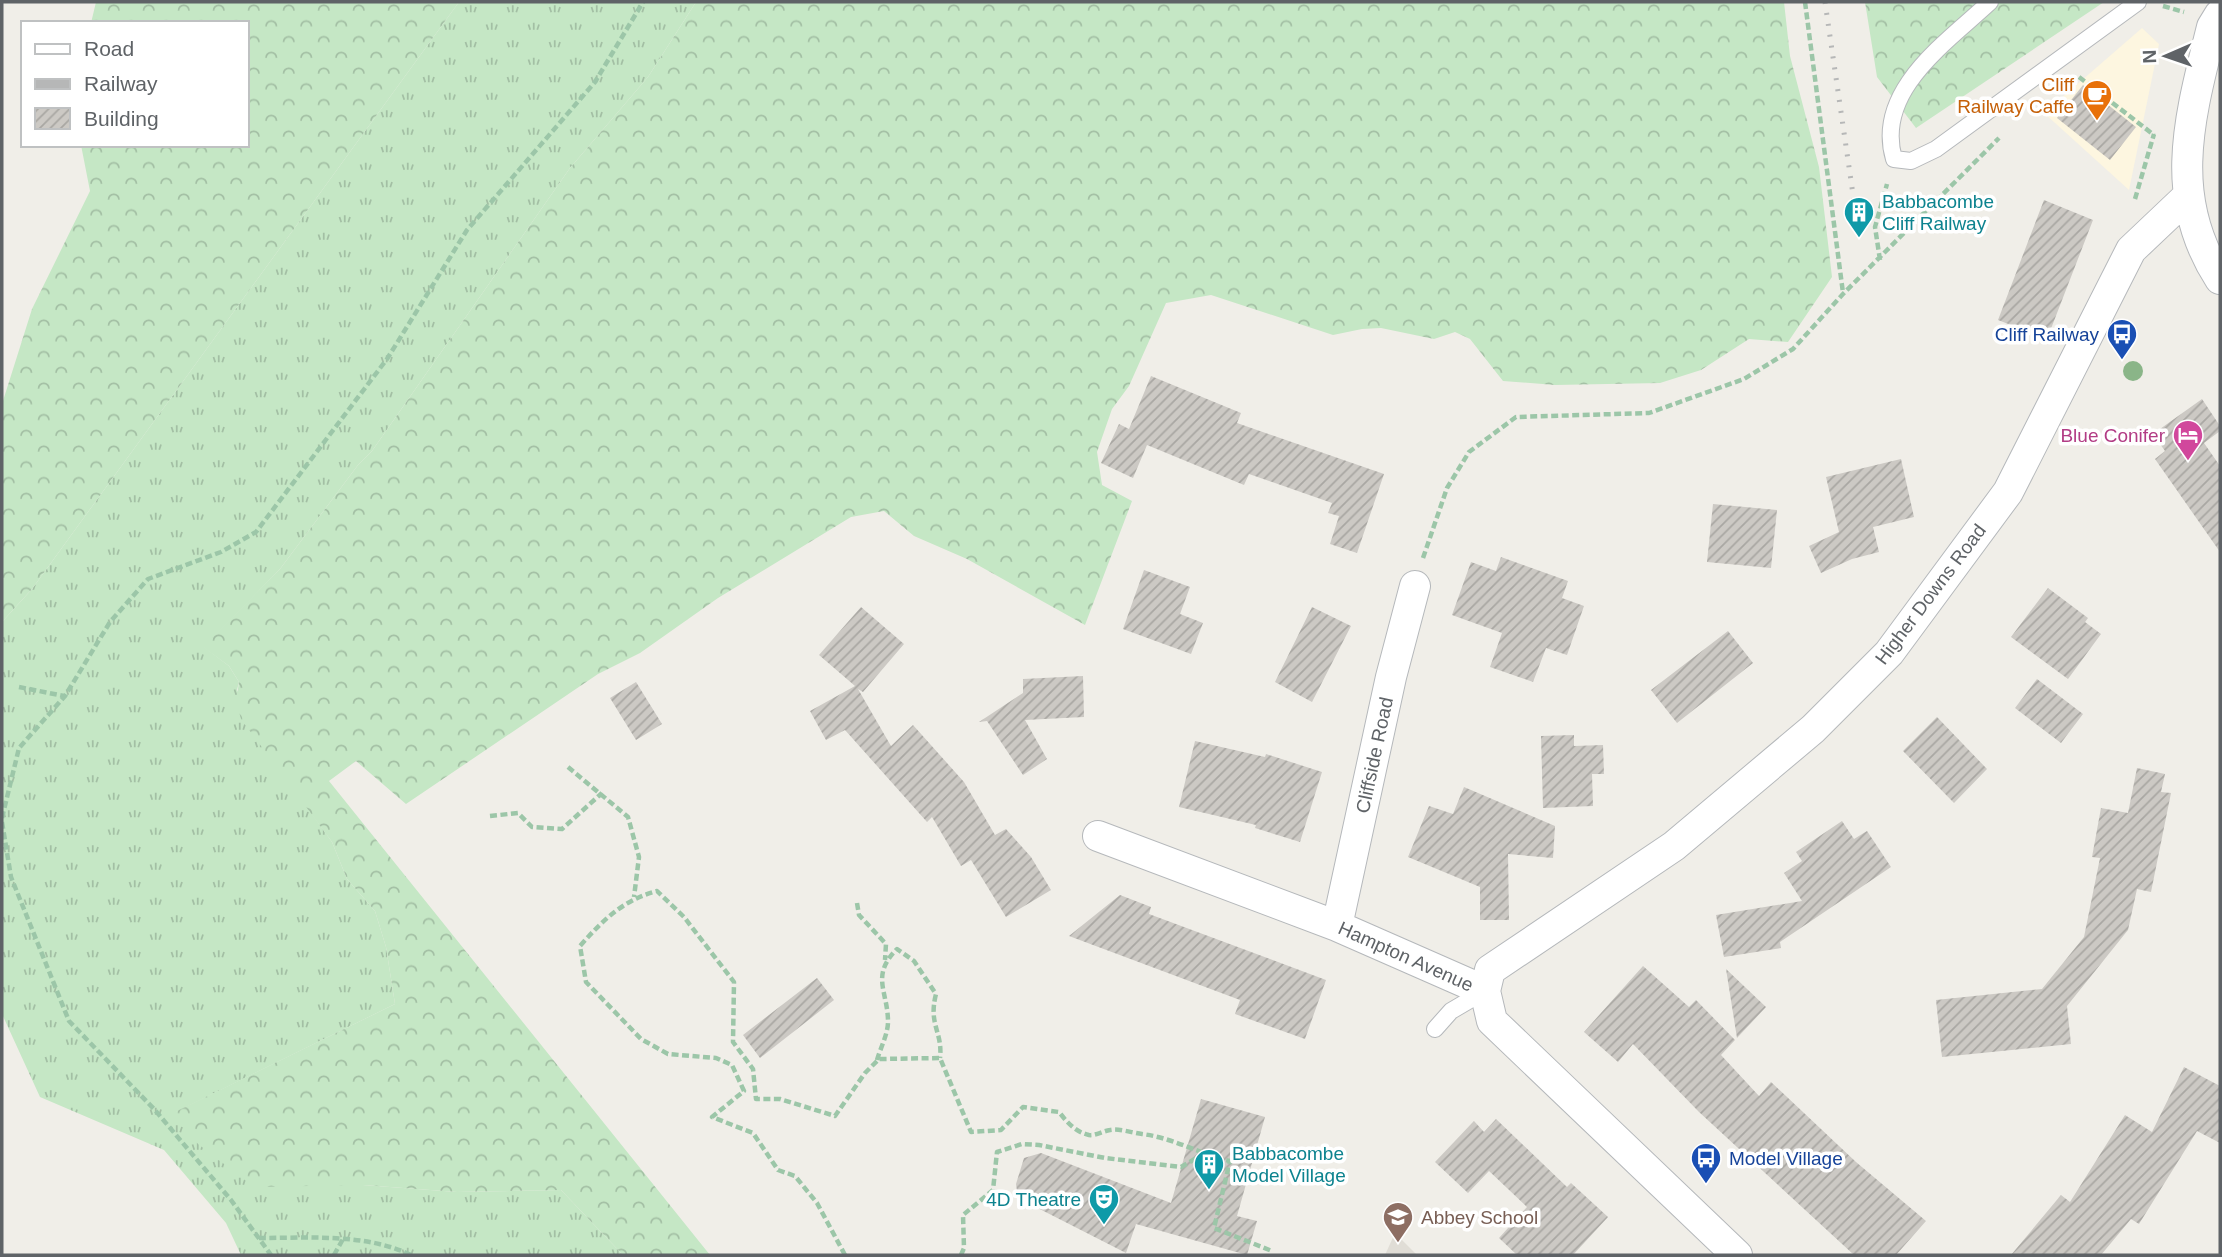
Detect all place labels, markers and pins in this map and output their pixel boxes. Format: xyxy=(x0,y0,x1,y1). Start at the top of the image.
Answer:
place label: Cliff Railway Caffe xyxy=(1957,74,2075,117)
cafe icon: Cliff Railway Caffe xyxy=(2080,78,2114,122)
place label: Babbacombe Cliff Railway xyxy=(1882,191,1994,234)
building icon: Babbacombe Cliff Railway xyxy=(1842,195,1876,239)
bus stop icon: Cliff Railway xyxy=(2105,317,2139,361)
place label: Cliff Railway xyxy=(1995,324,2099,345)
hotel icon: Blue Conifer xyxy=(2171,418,2205,462)
place label: Blue Conifer xyxy=(2060,425,2166,446)
bus stop icon: Model Village xyxy=(1689,1141,1723,1185)
place label: Babbacombe Model Village xyxy=(1232,1143,1346,1186)
building icon: Babbacombe Model Village xyxy=(1192,1147,1226,1191)
place label: Model Village xyxy=(1729,1148,1843,1169)
theatre icon: 4D Theatre xyxy=(1087,1182,1121,1226)
place label: 4D Theatre xyxy=(986,1189,1081,1210)
school or university icon: Abbey School xyxy=(1381,1200,1415,1244)
place label: Abbey School xyxy=(1421,1207,1538,1228)

